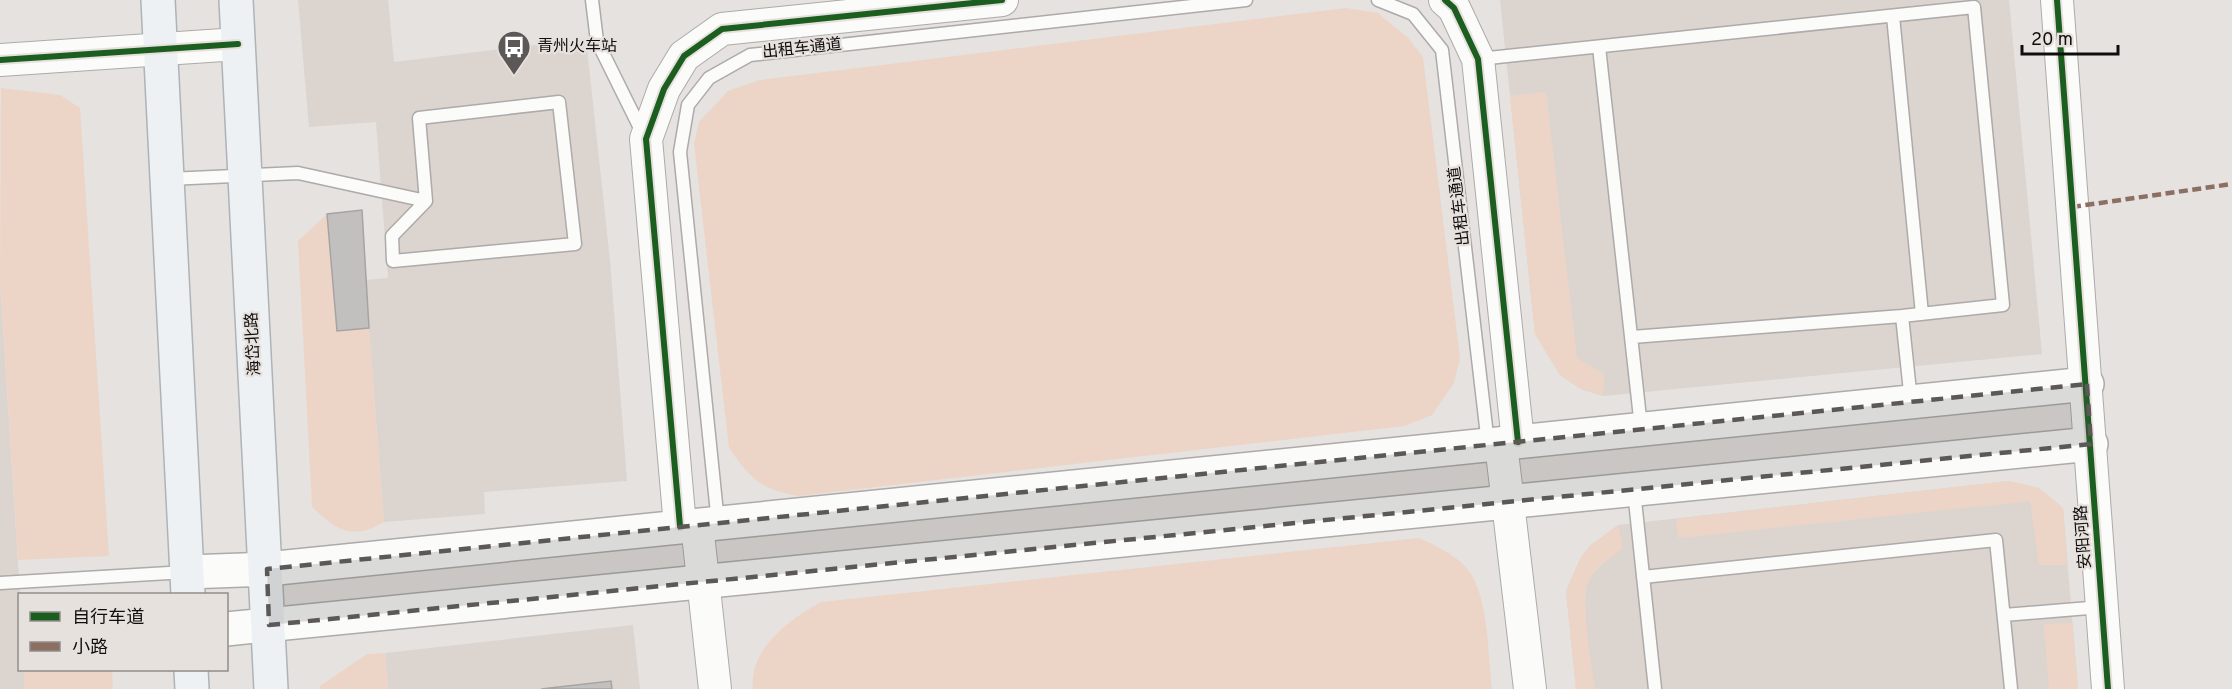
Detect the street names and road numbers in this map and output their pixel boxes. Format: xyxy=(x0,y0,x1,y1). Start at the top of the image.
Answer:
street label: 出租车通道 xyxy=(761,35,843,63)
street label: 出租车通道 xyxy=(1445,165,1475,247)
street label: 海岱北路 xyxy=(242,312,266,376)
street label: 安阳河路 xyxy=(2072,504,2096,570)

